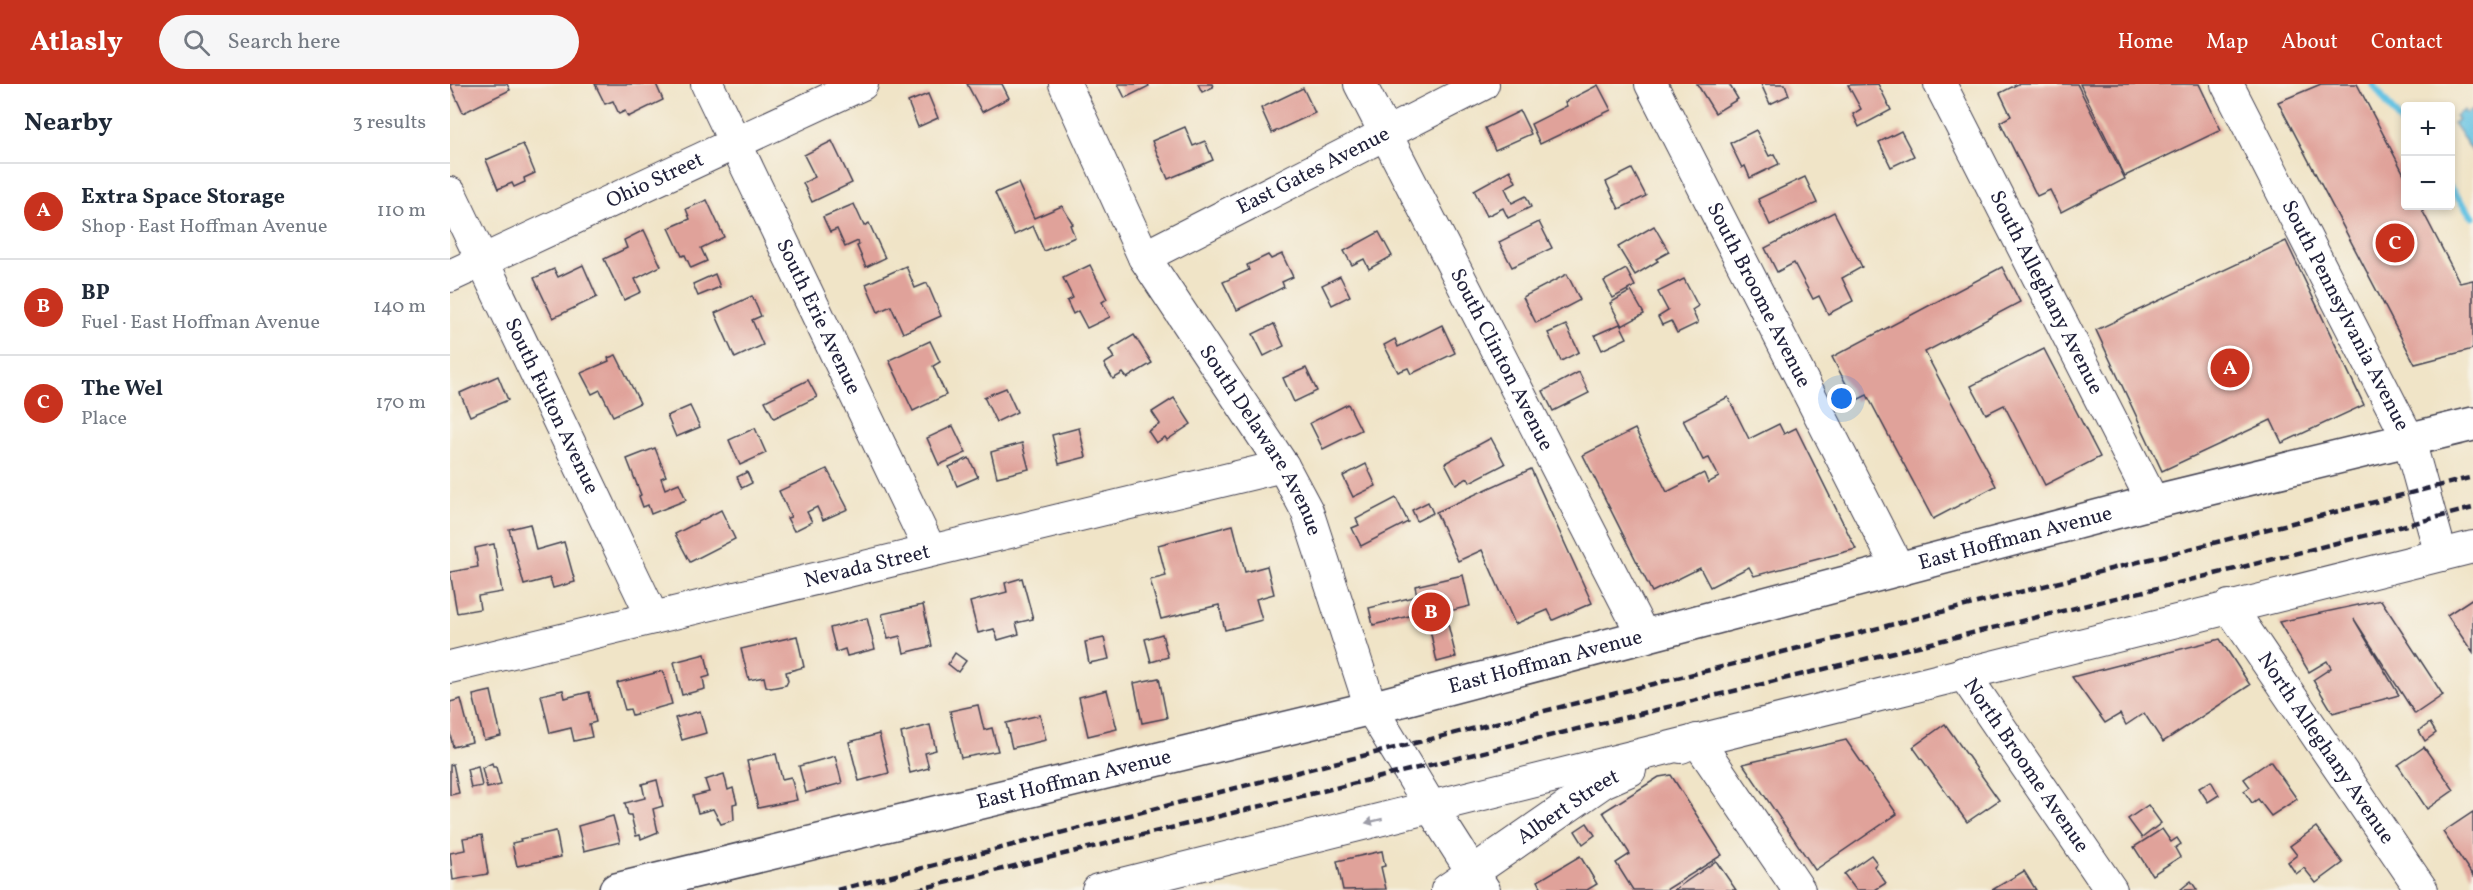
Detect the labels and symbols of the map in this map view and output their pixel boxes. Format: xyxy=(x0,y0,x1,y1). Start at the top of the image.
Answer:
street label: East Gates Avenue xyxy=(1232,119,1395,222)
street label: Ohio Street xyxy=(601,145,708,216)
street label: South Alleghany Avenue xyxy=(1982,186,2110,399)
street label: South Pennsylvania Avenue xyxy=(2274,195,2416,436)
street label: South Broome Avenue xyxy=(1699,197,1818,393)
pin: C xyxy=(2376,220,2414,266)
street label: South Erie Avenue xyxy=(769,234,868,399)
street label: South Clinton Avenue xyxy=(1443,264,1561,456)
street label: South Fulton Avenue xyxy=(497,313,606,499)
street label: South Delaware Avenue xyxy=(1192,339,1329,539)
pin: A xyxy=(2210,346,2250,390)
your location xyxy=(1827,384,1856,413)
street label: East Hoffman Avenue xyxy=(1915,499,2115,578)
street label: Nevada Street xyxy=(801,537,933,596)
pin: B xyxy=(1412,590,1450,634)
street label: East Hoffman Avenue xyxy=(1445,623,1645,701)
street label: North Alleghany Avenue xyxy=(2250,647,2401,850)
street label: North Broome Avenue xyxy=(1956,672,2096,859)
street label: East Hoffman Avenue xyxy=(974,742,1174,817)
street label: Albert Street xyxy=(1511,762,1624,852)
one-way arrow xyxy=(1365,817,1383,827)

